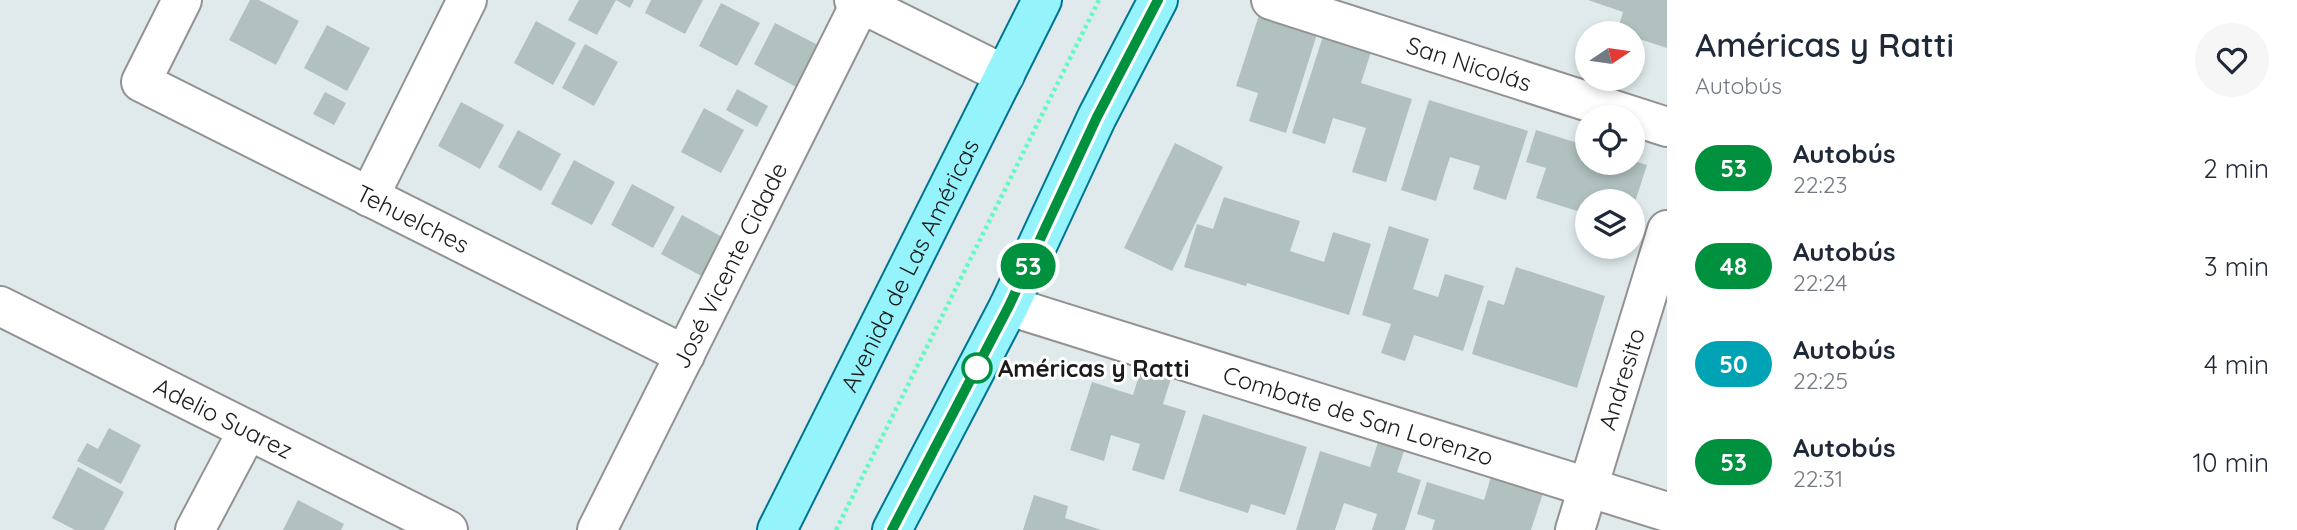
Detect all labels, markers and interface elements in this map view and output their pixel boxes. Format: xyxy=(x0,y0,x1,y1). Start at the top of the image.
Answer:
north arrow xyxy=(1575,21,1645,91)
map controls xyxy=(1575,21,1645,259)
button: heart xyxy=(2195,23,2269,97)
text: Américas y Ratti xyxy=(1695,24,1954,65)
street label: San Nicolás xyxy=(1403,29,1535,98)
text: Autobús xyxy=(1695,71,1782,100)
button: locate xyxy=(1575,105,1645,175)
street label: Avenida de Las Américas xyxy=(834,134,985,397)
text: Autobús xyxy=(1793,137,1895,170)
text: 2 min xyxy=(2203,152,2269,185)
text: 53 xyxy=(1720,153,1747,183)
street label: José Vicente Cidade xyxy=(665,157,794,373)
text: 22:23 xyxy=(1793,170,1848,199)
street label: Tehuelches xyxy=(352,178,474,259)
button: layers xyxy=(1575,189,1645,259)
text: Autobús xyxy=(1793,235,1895,268)
line badge: 53 xyxy=(996,243,1060,289)
text: 3 min xyxy=(2204,250,2269,283)
text: 53 xyxy=(1015,251,1041,281)
text: 48 xyxy=(1720,251,1747,281)
text: 22:24 xyxy=(1793,268,1847,297)
street label: Andresito xyxy=(1592,324,1651,434)
text: Autobús xyxy=(1793,333,1895,366)
text: 4 min xyxy=(2204,348,2269,381)
text: 50 xyxy=(1719,349,1748,379)
marker: Américas y Ratti xyxy=(962,353,992,383)
place label: Américas y Ratti xyxy=(998,353,1189,383)
street label: Combate de San Lorenzo xyxy=(1219,359,1497,472)
text: 22:25 xyxy=(1793,366,1848,395)
street label: Adelio Suarez xyxy=(149,371,298,465)
text: Autobús xyxy=(1793,431,1895,464)
text: 10 min xyxy=(2193,446,2269,479)
text: 53 xyxy=(1720,447,1747,477)
text: 22:31 xyxy=(1793,464,1843,493)

